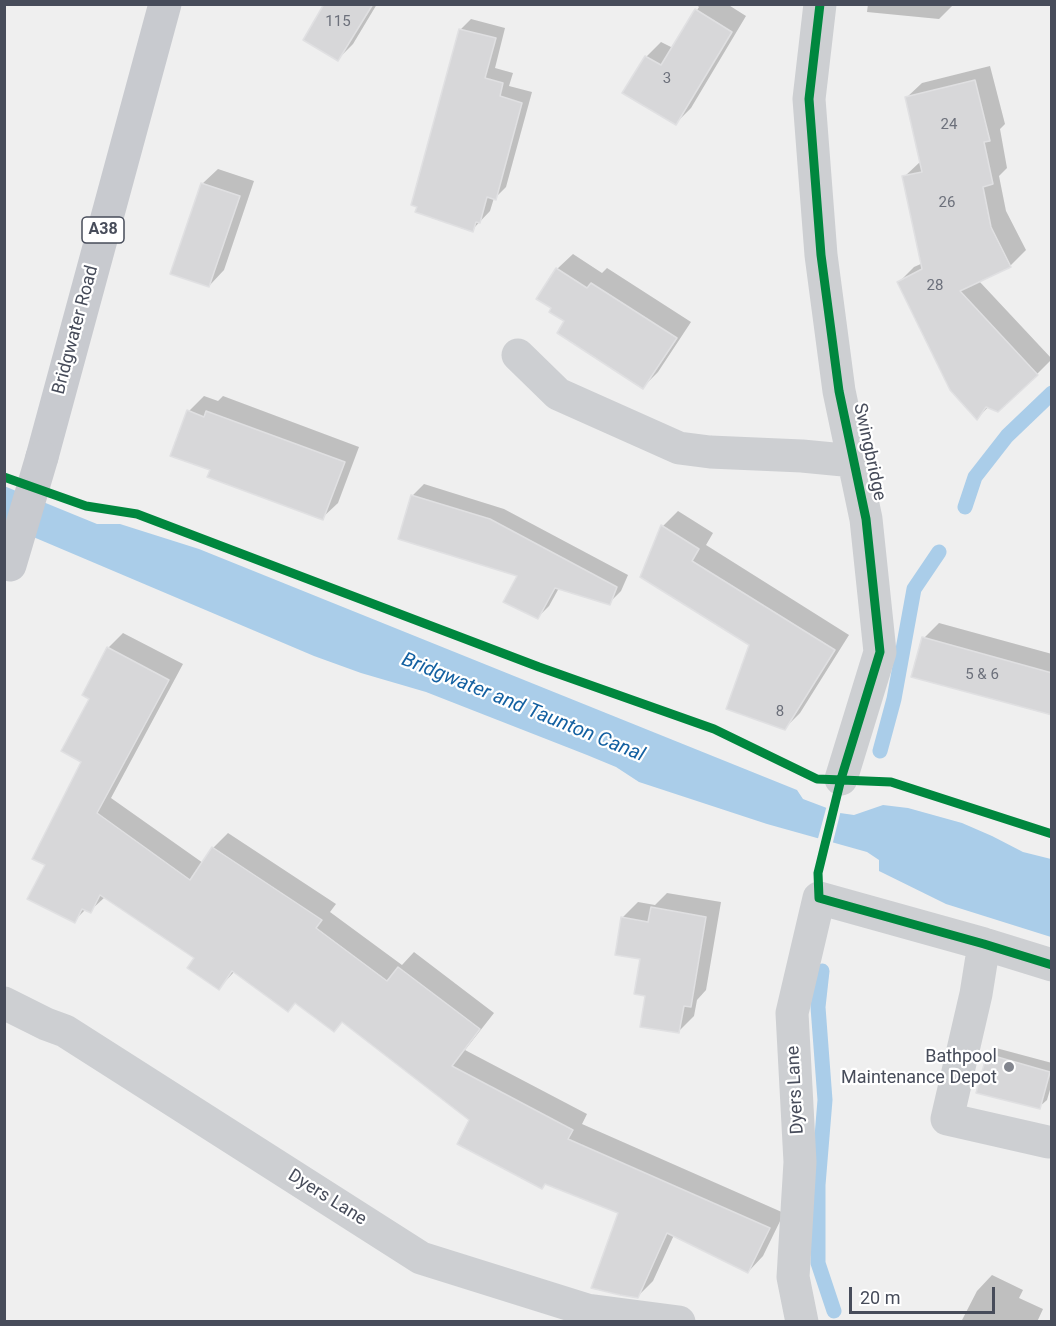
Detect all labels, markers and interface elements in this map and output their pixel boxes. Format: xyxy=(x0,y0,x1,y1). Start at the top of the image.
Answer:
house number: 115 xyxy=(325,13,351,31)
house number: 3 xyxy=(663,70,671,88)
house number: 24 xyxy=(941,116,957,134)
house number: 26 xyxy=(939,194,955,212)
road number: A38 xyxy=(82,217,124,243)
street label: Bridgwater Road xyxy=(48,263,104,397)
house number: 28 xyxy=(927,277,943,295)
street label: Swingbridge xyxy=(848,401,890,503)
water label: Bridgwater and Taunton Canal xyxy=(398,648,648,768)
house number: 5 & 6 xyxy=(965,666,999,684)
house number: 8 xyxy=(776,703,784,721)
street label: Dyers Lane xyxy=(783,1045,809,1135)
place label: Bathpool Maintenance Depot xyxy=(841,1046,997,1088)
marker: Bathpool Maintenance Depot xyxy=(1002,1060,1016,1074)
street label: Dyers Lane xyxy=(284,1165,370,1231)
scale bar xyxy=(852,1275,998,1313)
text: 20 m xyxy=(860,1287,900,1308)

